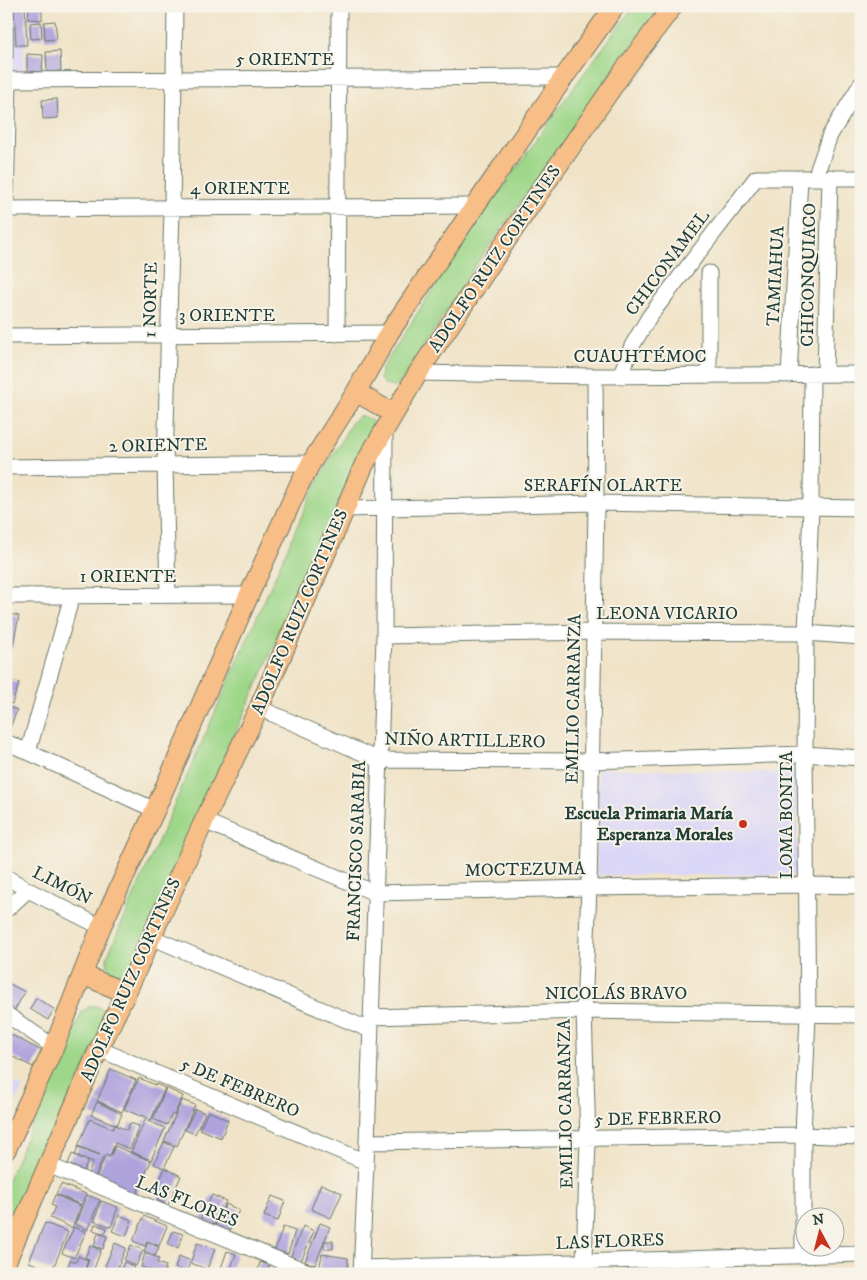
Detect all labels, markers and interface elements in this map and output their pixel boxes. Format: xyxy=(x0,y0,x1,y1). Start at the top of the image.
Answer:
street label: 5 ORIENTE xyxy=(236,49,335,71)
street label: ADOLFO RUIZ CORTINES xyxy=(424,161,566,357)
street label: 4 ORIENTE xyxy=(190,178,290,200)
street label: CHICONQUIACO xyxy=(797,203,821,347)
street label: CHICONAMEL xyxy=(621,206,715,320)
street label: TAMIAHUA xyxy=(762,225,790,327)
street label: 1 NORTE xyxy=(139,262,163,338)
street label: 3 ORIENTE xyxy=(179,305,275,327)
street label: CUAUHTÉMOC xyxy=(574,346,706,368)
street label: 2 ORIENTE xyxy=(109,434,208,458)
street label: SERAFÍN OLARTE xyxy=(524,474,682,497)
street label: ADOLFO RUIZ CORTINES xyxy=(247,506,353,718)
street label: 1 ORIENTE xyxy=(80,566,176,588)
street label: LEONA VICARIO xyxy=(596,603,738,625)
street label: EMILIO CARRANZA xyxy=(562,613,586,784)
street label: NIÑO ARTILLERO xyxy=(384,728,546,753)
street label: LOMA BONITA xyxy=(776,750,798,879)
street label: FRANCISCO SARABIA xyxy=(343,760,371,942)
place label: Escuela Primaria María Esperanza Morales xyxy=(565,803,733,846)
marker: Escuela Primaria María Esperanza Morales xyxy=(737,818,749,830)
street label: MOCTEZUMA xyxy=(464,858,586,882)
street label: LIMÓN xyxy=(29,862,96,910)
street label: ADOLFO RUIZ CORTINES xyxy=(76,875,186,1085)
street label: NICOLÁS BRAVO xyxy=(545,982,687,1005)
street label: EMILIO CARRANZA xyxy=(554,1018,578,1189)
street label: 5 DE FEBRERO xyxy=(177,1053,303,1123)
street label: 5 DE FEBRERO xyxy=(594,1107,722,1131)
street label: LAS FLORES xyxy=(132,1171,242,1233)
north arrow xyxy=(794,1208,844,1258)
text: N xyxy=(812,1210,826,1230)
street label: LAS FLORES xyxy=(555,1229,665,1255)

